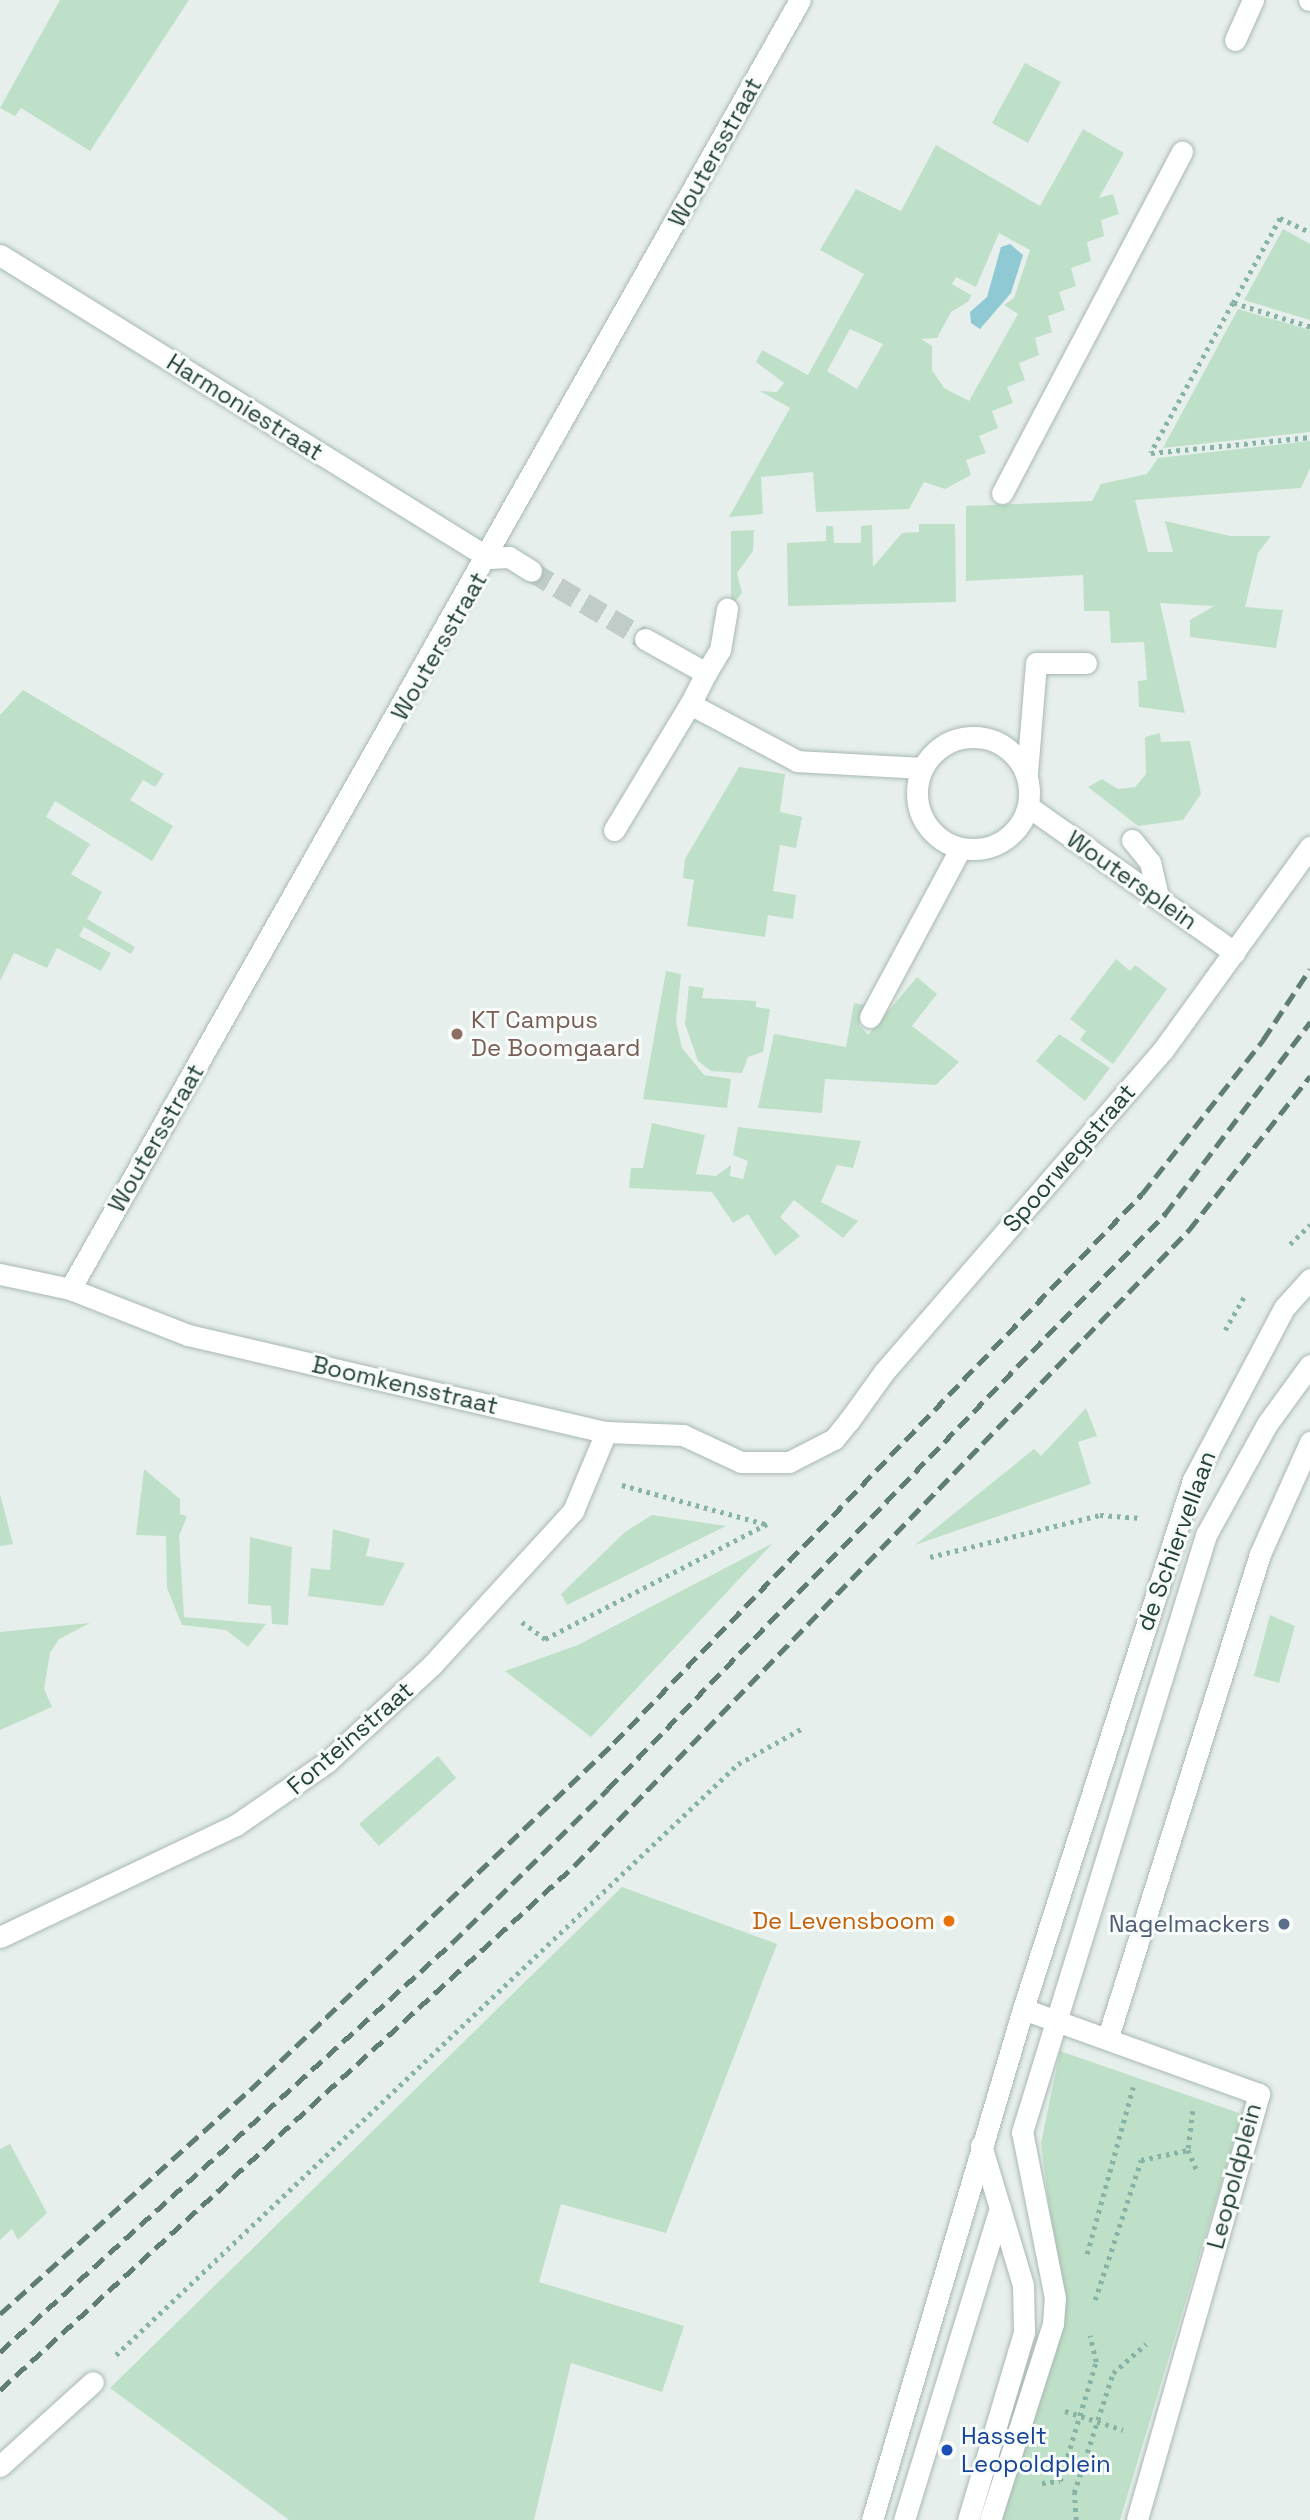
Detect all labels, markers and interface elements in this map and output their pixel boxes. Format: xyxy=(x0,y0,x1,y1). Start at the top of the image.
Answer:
street label: Woutersstraat xyxy=(662,72,768,232)
street label: Harmoniestraat xyxy=(162,347,328,467)
street label: Woutersstraat xyxy=(385,567,493,725)
street label: Woutersplein xyxy=(1061,824,1203,936)
place label: KT Campus De Boomgaard xyxy=(471,1006,641,1062)
marker: KT Campus De Boomgaard xyxy=(449,1026,465,1042)
street label: Woutersstraat xyxy=(102,1059,210,1217)
street label: Spoorwegstraat xyxy=(997,1078,1141,1238)
street label: Boomkensstraat xyxy=(309,1350,501,1420)
street label: de Schiervellaan xyxy=(1130,1447,1222,1635)
street label: Fonteinstraat xyxy=(281,1676,419,1800)
place label: De Levensboom xyxy=(752,1907,935,1935)
place label: Nagelmackers xyxy=(1109,1910,1270,1938)
marker: De Levensboom xyxy=(941,1913,957,1929)
marker: Nagelmackers xyxy=(1276,1916,1292,1932)
street label: Leopoldplein xyxy=(1201,2100,1267,2252)
place label: Hasselt Leopoldplein xyxy=(961,2422,1111,2478)
marker: Hasselt Leopoldplein xyxy=(939,2442,955,2458)

